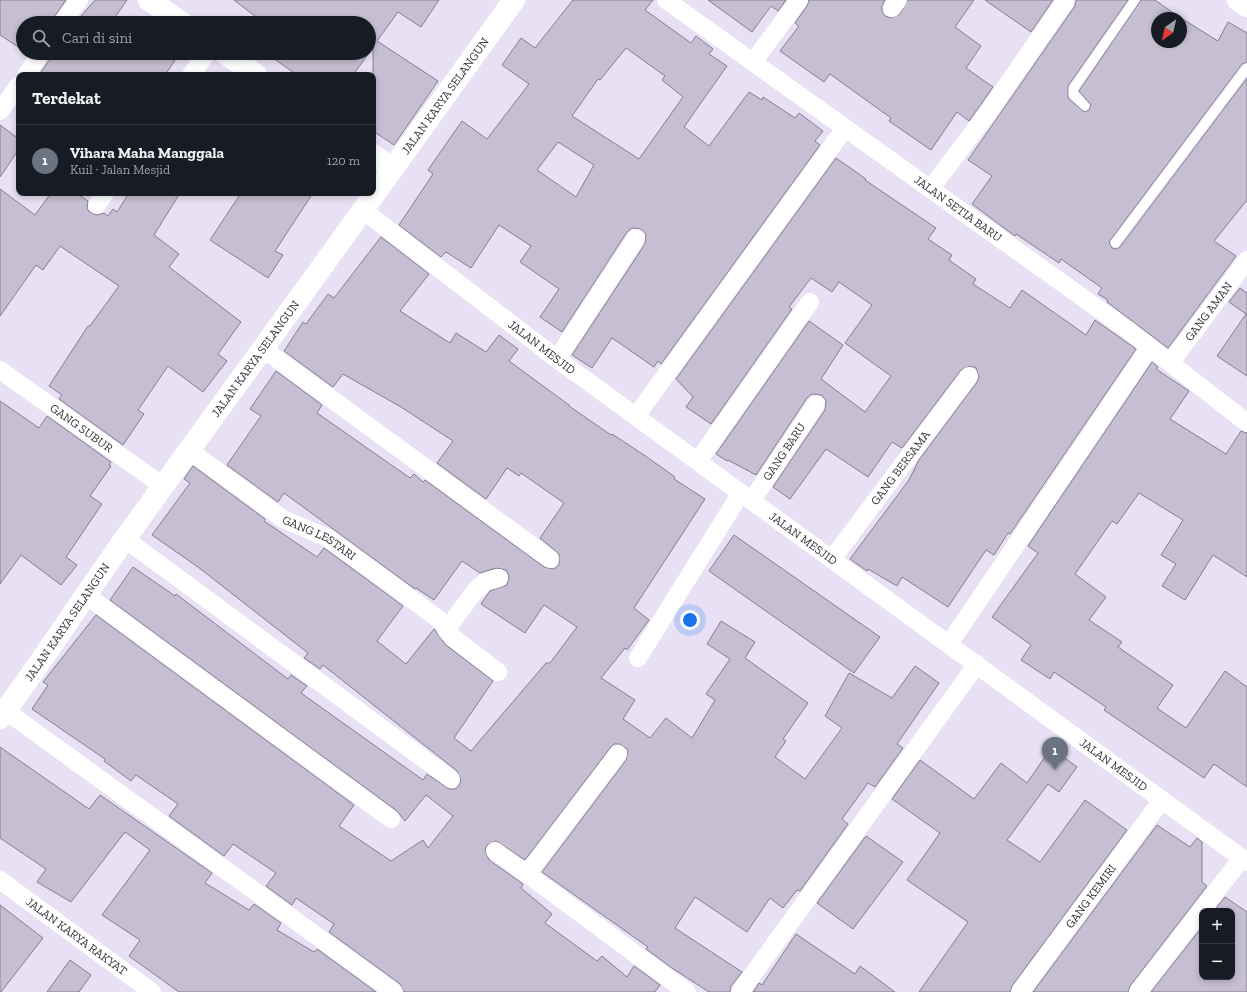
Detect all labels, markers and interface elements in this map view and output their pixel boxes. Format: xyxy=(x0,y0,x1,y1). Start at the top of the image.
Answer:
north arrow xyxy=(1151,12,1187,48)
search box xyxy=(16,16,376,60)
icon: search xyxy=(30,27,52,49)
text: Cari di sini xyxy=(62,29,132,47)
street label: JALAN KARYA SELANGUN xyxy=(399,35,492,157)
text: Terdekat xyxy=(32,88,101,108)
text: Vihara Maha Manggala xyxy=(70,144,224,162)
text: 1 xyxy=(42,153,48,168)
text: 120 m xyxy=(327,153,360,168)
text: Kuil · Jalan Mesjid xyxy=(70,162,170,177)
street label: JALAN SETIA BARU xyxy=(912,173,1005,245)
street label: GANG AMAN xyxy=(1182,279,1235,344)
street label: JALAN KARYA SELANGUN xyxy=(209,298,302,420)
street label: JALAN MESJID xyxy=(505,317,578,377)
street label: GANG SUBUR xyxy=(47,401,116,455)
street label: GANG BARU xyxy=(760,420,809,483)
street label: GANG BERSAMA xyxy=(868,427,933,508)
street label: JALAN MESJID xyxy=(767,509,840,568)
street label: GANG LESTARI xyxy=(280,513,359,563)
street label: JALAN KARYA SELANGUN xyxy=(22,560,113,684)
your location xyxy=(680,610,700,630)
street label: JALAN MESJID xyxy=(1077,735,1150,794)
pin: 1 xyxy=(1042,737,1068,770)
street label: GANG KEMIRI xyxy=(1062,861,1119,931)
street label: JALAN KARYA RAKYAT xyxy=(23,895,130,978)
map controls xyxy=(1199,908,1235,980)
button: + xyxy=(1199,908,1235,944)
button: − xyxy=(1199,944,1235,980)

